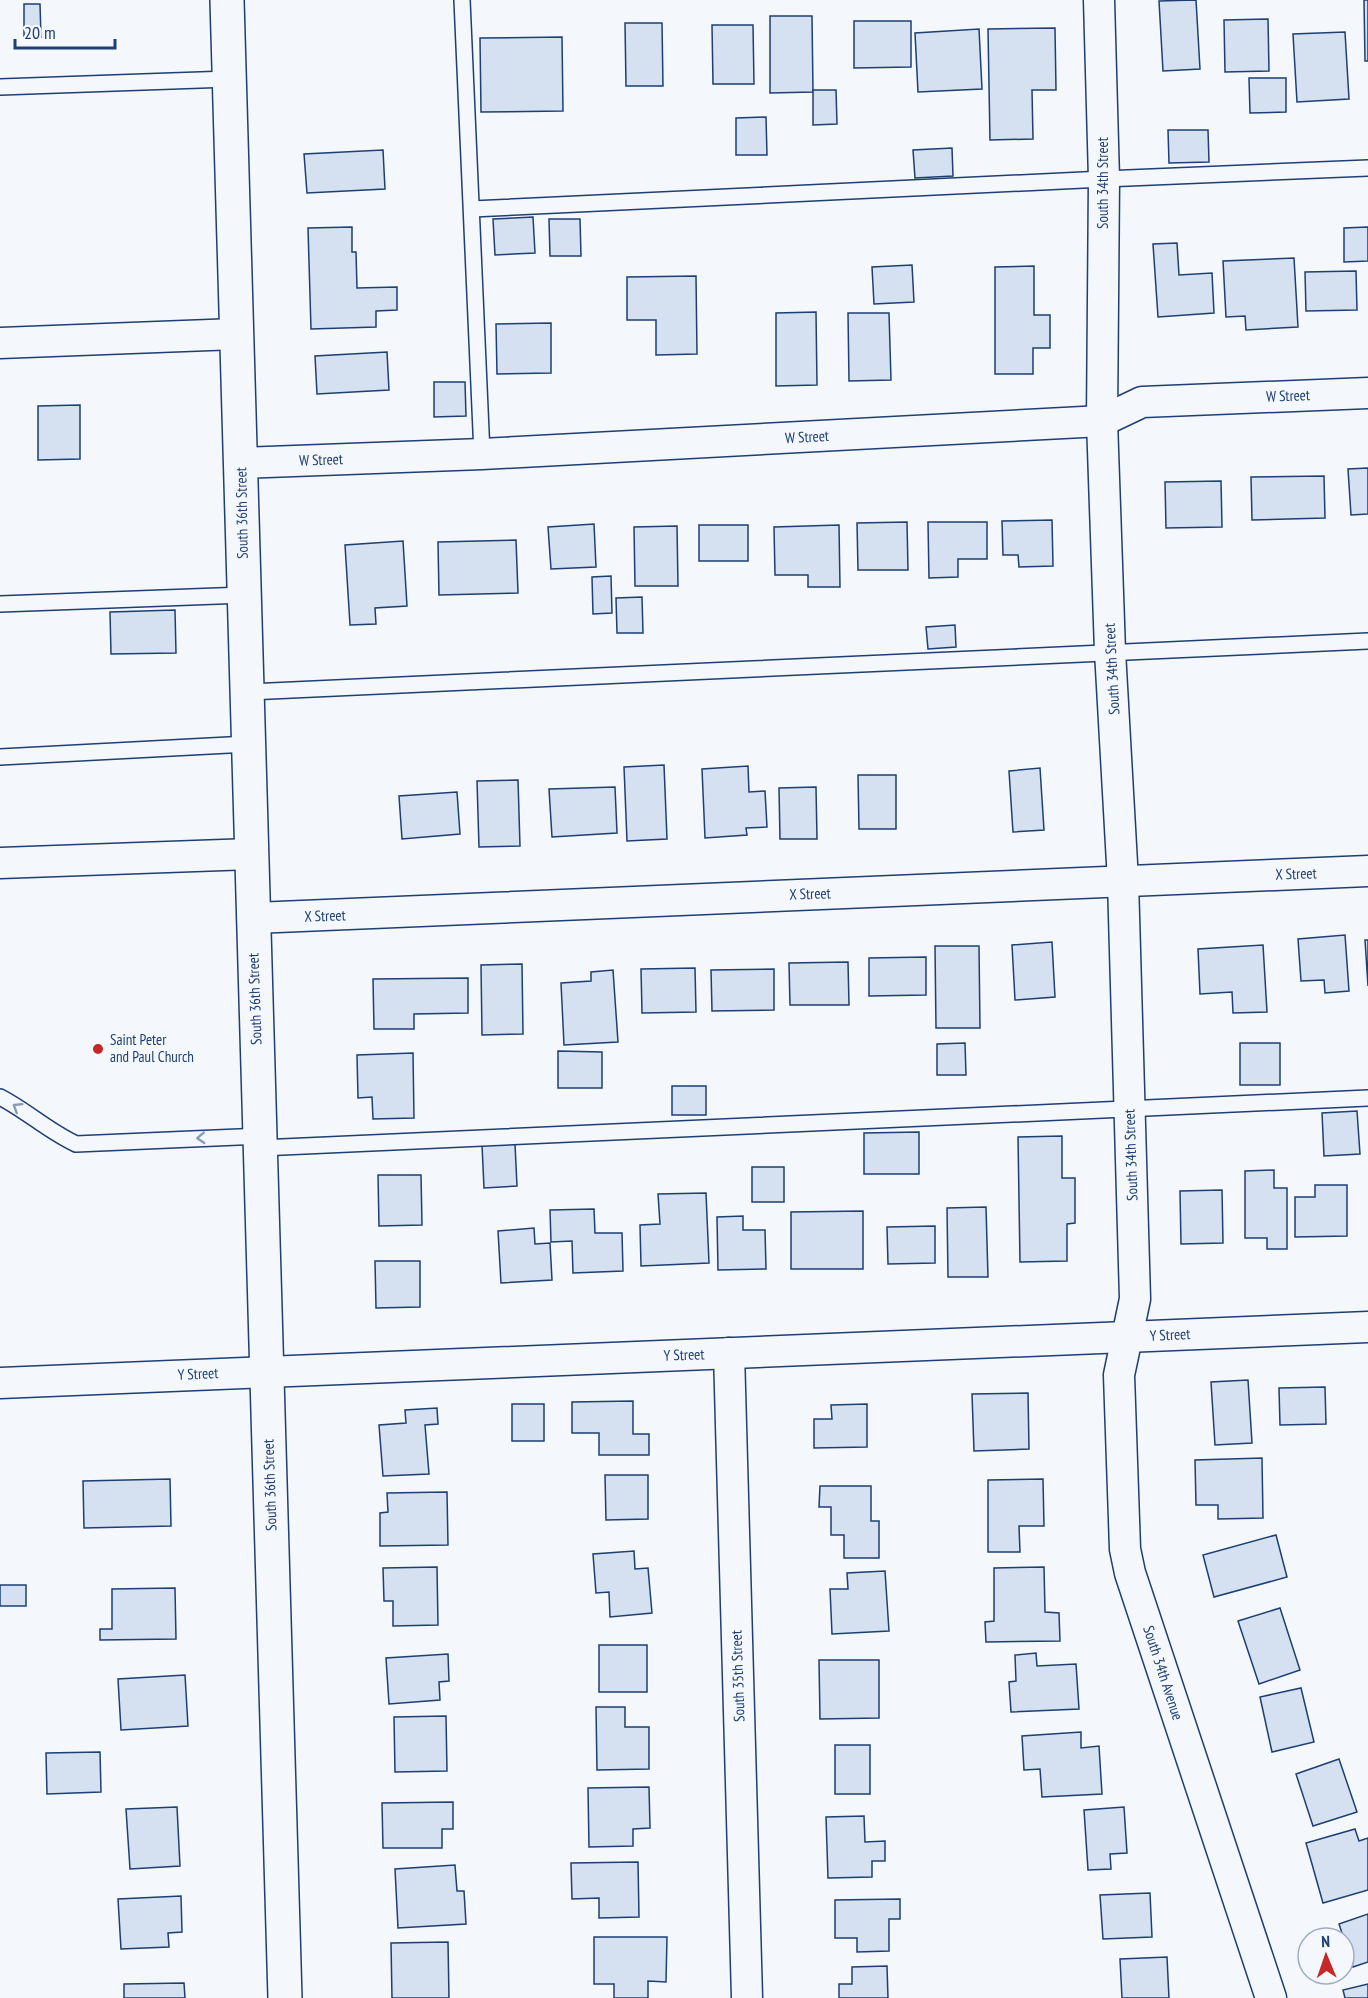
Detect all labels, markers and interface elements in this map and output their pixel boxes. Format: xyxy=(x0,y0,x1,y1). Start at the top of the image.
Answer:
scale bar xyxy=(15,12,116,50)
text: 20 m xyxy=(24,21,56,44)
street label: South 34th Street xyxy=(1093,137,1112,229)
street label: W Street xyxy=(1266,385,1310,406)
street label: W Street xyxy=(784,426,829,447)
street label: W Street xyxy=(299,449,343,470)
street label: South 36th Street xyxy=(231,467,252,559)
street label: South 34th Street xyxy=(1100,623,1123,715)
street label: X Street xyxy=(1275,863,1317,884)
street label: X Street xyxy=(789,883,831,904)
street label: X Street xyxy=(304,905,346,926)
street label: South 36th Street xyxy=(243,953,266,1045)
place label: Saint Peter and Paul Church xyxy=(110,1030,194,1066)
marker: Saint Peter and Paul Church xyxy=(91,1042,105,1056)
one-way arrow xyxy=(13,1103,23,1115)
street label: South 34th Street xyxy=(1119,1109,1142,1201)
one-way arrow xyxy=(197,1132,206,1145)
street label: Y Street xyxy=(1149,1324,1191,1345)
street label: Y Street xyxy=(663,1344,705,1365)
street label: Y Street xyxy=(177,1363,219,1384)
street label: South 36th Street xyxy=(258,1439,281,1531)
street label: South 34th Avenue xyxy=(1139,1623,1188,1723)
street label: South 35th Street xyxy=(726,1630,749,1722)
north arrow xyxy=(1296,1926,1356,1986)
text: N xyxy=(1321,1931,1330,1951)

